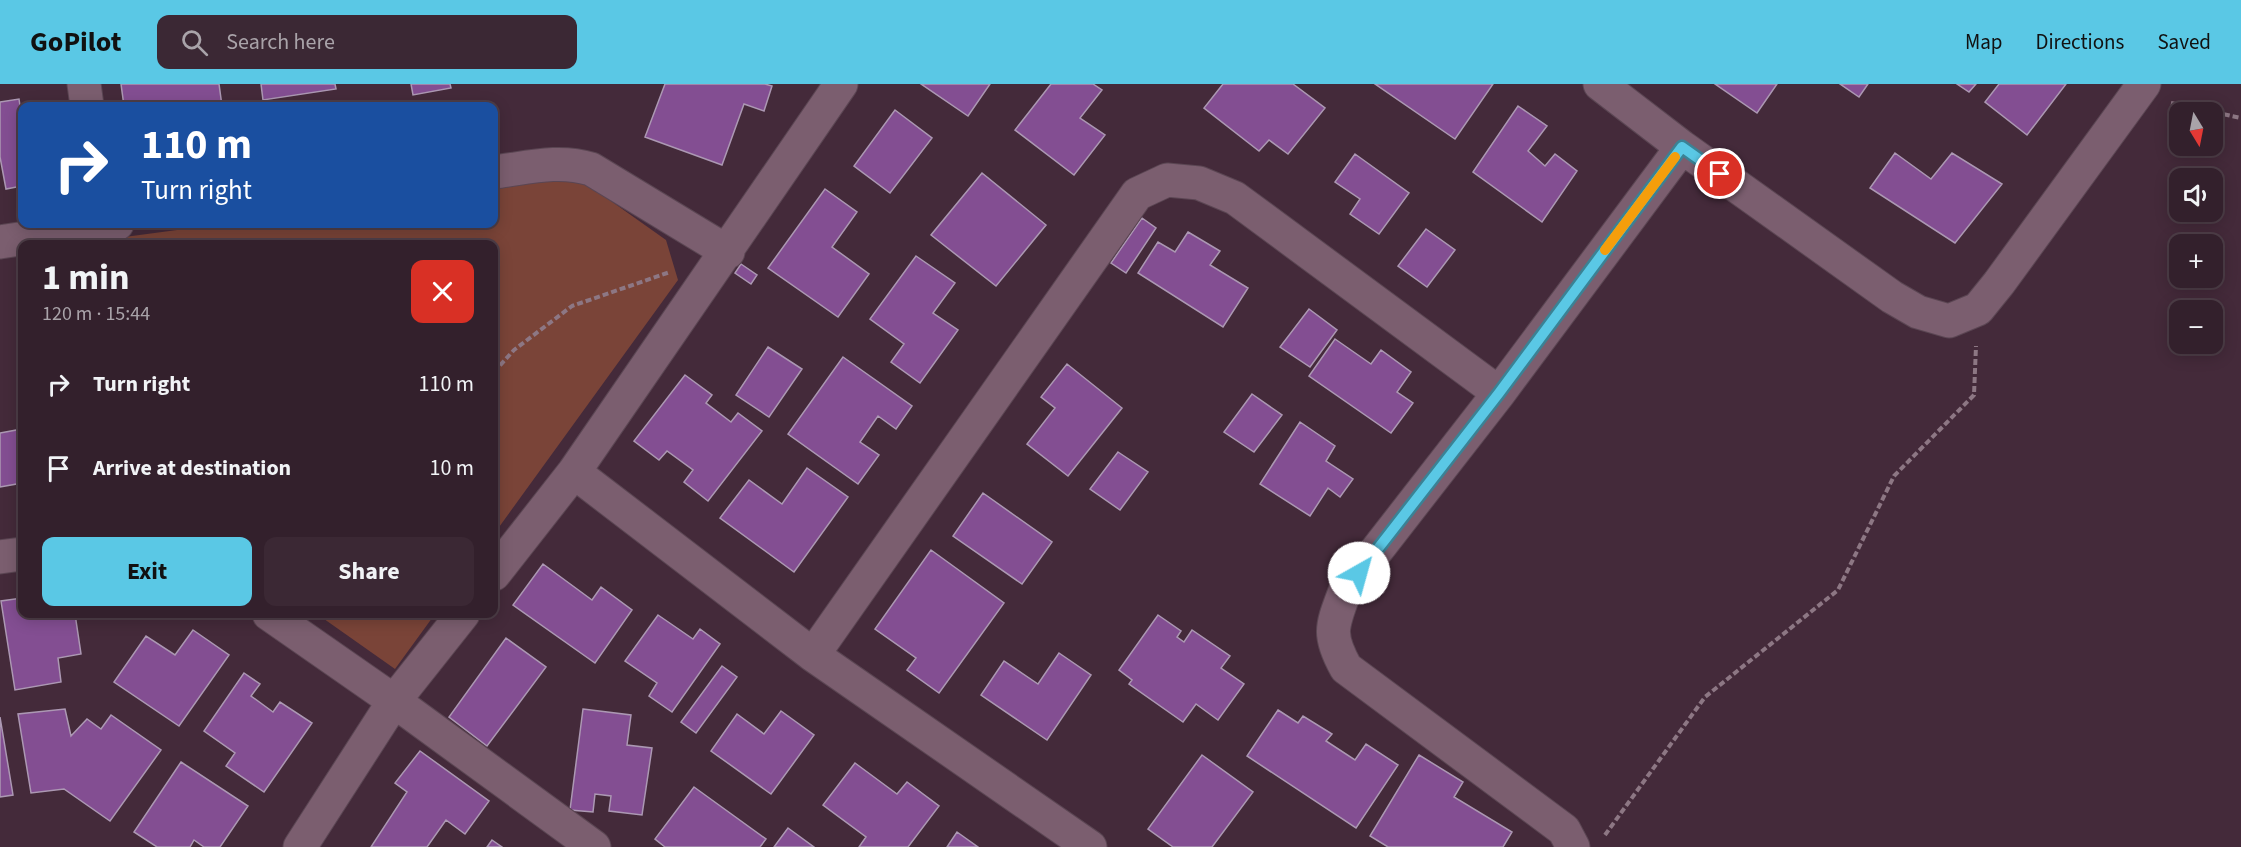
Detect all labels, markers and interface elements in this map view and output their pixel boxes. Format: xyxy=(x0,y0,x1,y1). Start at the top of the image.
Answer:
search box xyxy=(157,15,577,69)
text: GoPilot xyxy=(30,22,121,62)
icon: search xyxy=(178,26,211,59)
text: Search here xyxy=(226,26,335,58)
text: Map xyxy=(1965,27,2003,57)
text: Directions xyxy=(2036,27,2124,57)
text: Saved xyxy=(2157,27,2211,57)
north arrow xyxy=(2169,102,2223,156)
map controls xyxy=(2169,102,2223,354)
text: 110 m xyxy=(141,115,252,175)
icon: right xyxy=(42,126,120,204)
pin xyxy=(1694,148,1745,199)
icon: arrive xyxy=(1703,157,1736,190)
button: sound xyxy=(2169,168,2223,222)
text: Turn right xyxy=(141,171,252,210)
button: + xyxy=(2169,234,2223,288)
text: 1 min xyxy=(42,252,130,303)
button: close xyxy=(411,260,474,323)
text: 120 m · 15:44 xyxy=(42,300,150,328)
button: − xyxy=(2169,300,2223,354)
icon: right xyxy=(42,368,75,401)
text: Turn right xyxy=(93,368,190,400)
text: 110 m xyxy=(419,368,474,400)
icon: arrive xyxy=(42,452,75,485)
text: Arrive at destination xyxy=(93,452,291,484)
text: 10 m xyxy=(429,452,474,484)
button: Exit xyxy=(42,537,252,606)
button: Share xyxy=(264,537,474,606)
position arrow xyxy=(1327,541,1391,605)

